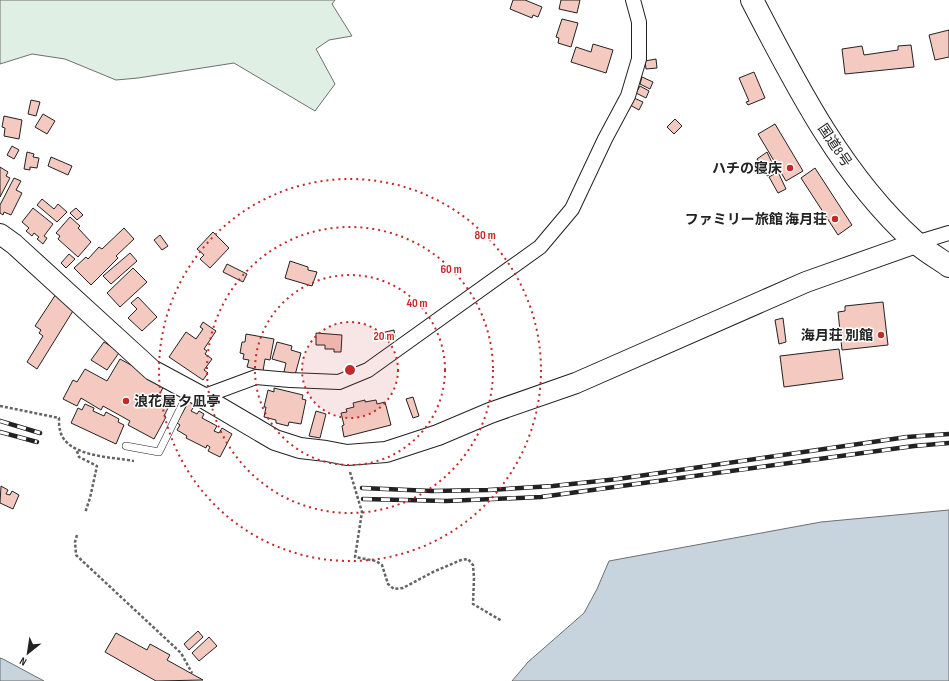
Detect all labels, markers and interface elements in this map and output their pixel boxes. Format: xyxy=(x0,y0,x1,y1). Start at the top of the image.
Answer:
street label: 国道8号 xyxy=(814,121,855,170)
place label: ハチの寝床 xyxy=(712,160,782,177)
marker: ハチの寝床 xyxy=(785,163,795,173)
place label: ファミリー旅館 海月荘 xyxy=(685,211,827,228)
marker: ファミリー旅館 海月荘 xyxy=(830,214,840,224)
text: 80 m xyxy=(474,228,496,243)
text: 60 m xyxy=(440,262,462,277)
text: 40 m xyxy=(406,296,428,311)
place label: 海月荘 別館 xyxy=(801,327,873,344)
text: 20 m xyxy=(374,329,394,344)
marker: 海月荘 別館 xyxy=(876,330,886,340)
centre of rings xyxy=(343,363,357,377)
place label: 浪花屋 夕凪亭 xyxy=(134,393,220,410)
marker: 浪花屋 夕凪亭 xyxy=(121,396,131,406)
north arrow xyxy=(8,633,48,673)
text: N xyxy=(17,654,29,668)

